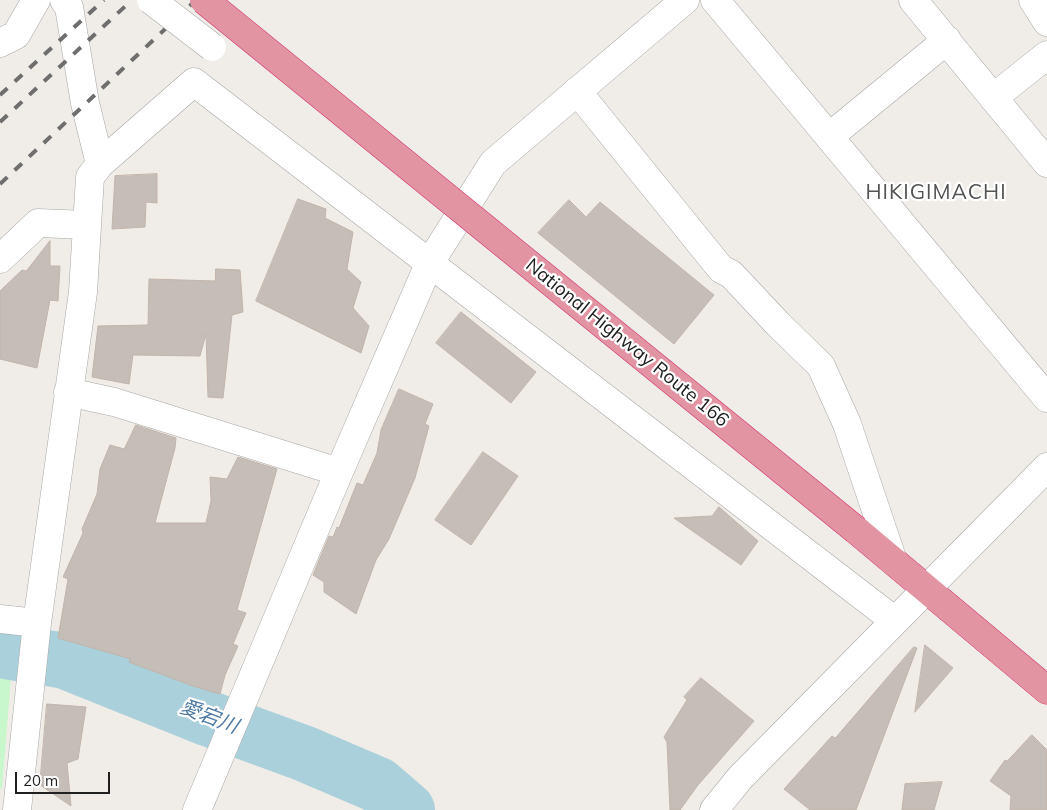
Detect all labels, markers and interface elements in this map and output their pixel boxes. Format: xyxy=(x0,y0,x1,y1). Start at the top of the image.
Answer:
district label: HIKIGIMACHI xyxy=(864,180,1008,206)
street label: National Highway Route 166 xyxy=(521,254,733,432)
water label: 愛宕川 xyxy=(177,695,241,739)
scale bar xyxy=(18,762,112,794)
text: 20 m xyxy=(23,771,58,790)

